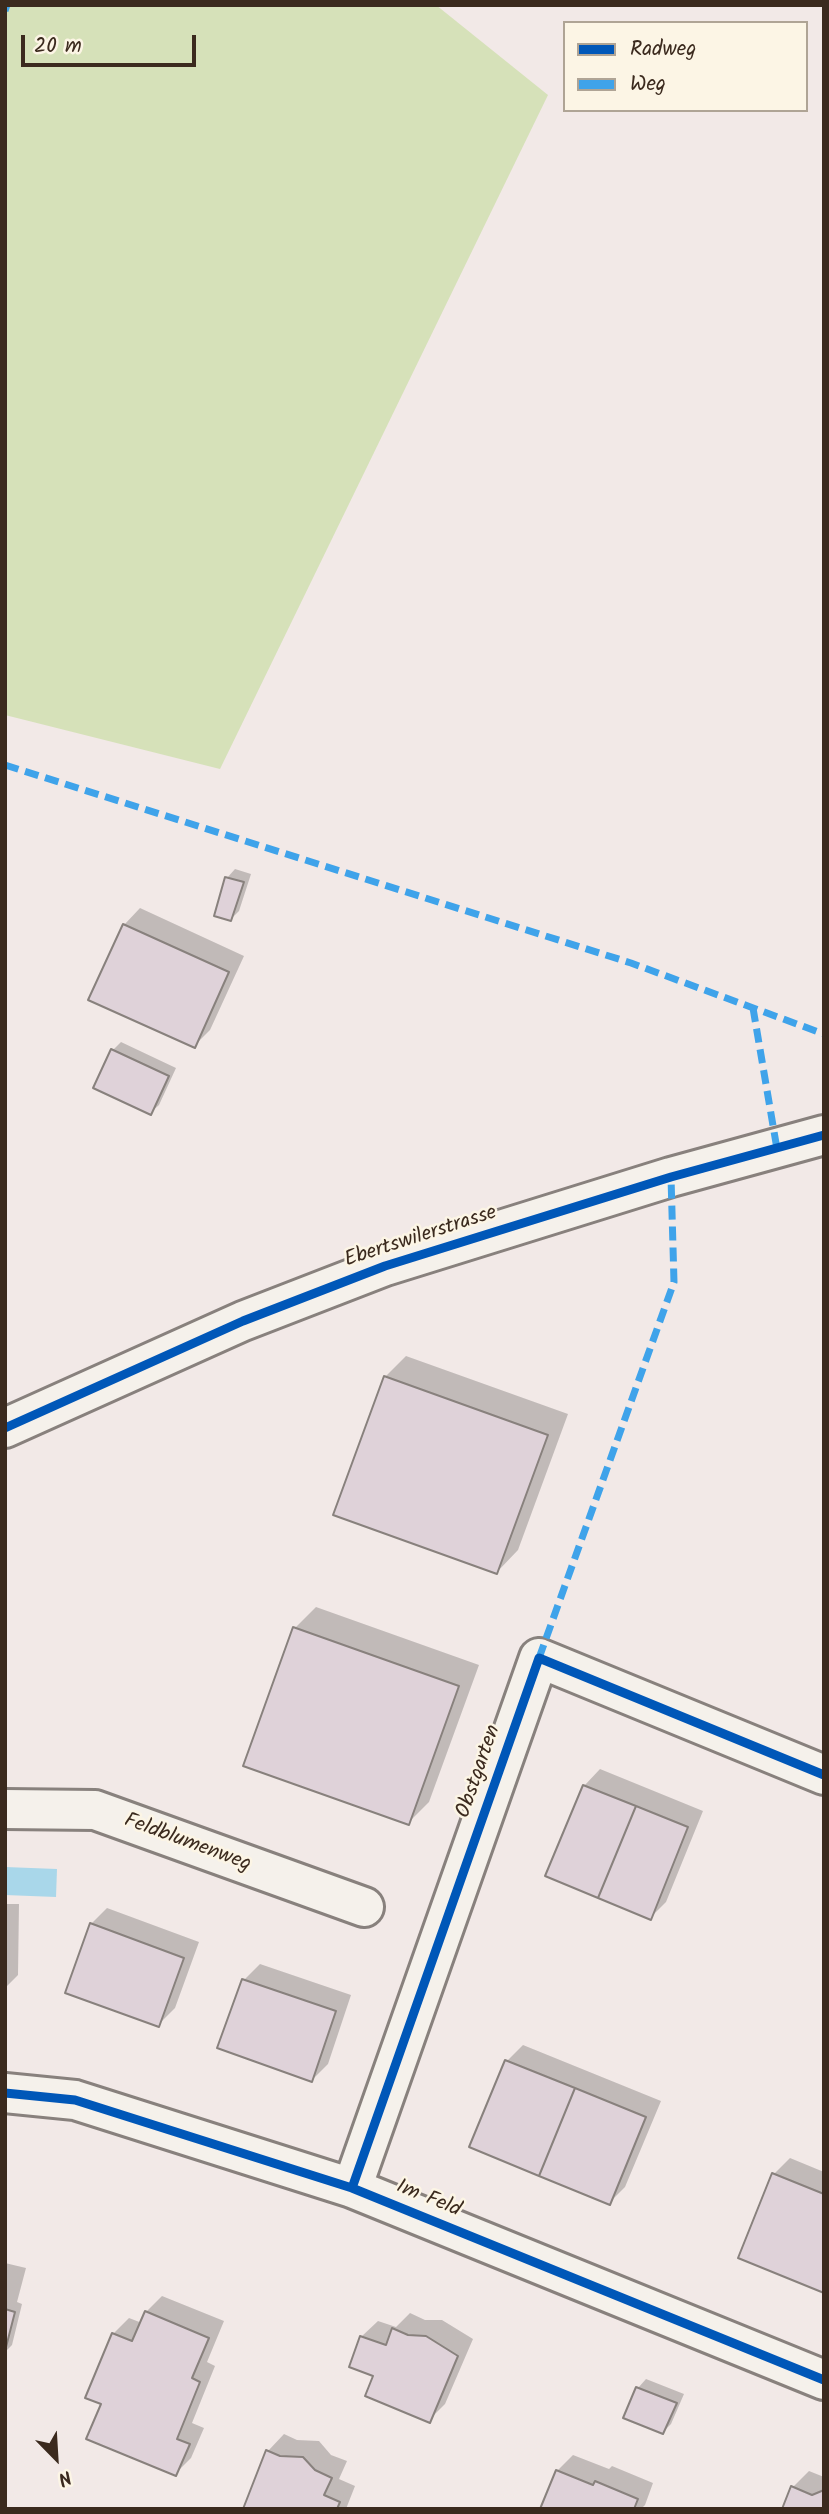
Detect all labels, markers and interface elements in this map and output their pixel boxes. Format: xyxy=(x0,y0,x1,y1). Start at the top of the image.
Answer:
scale bar xyxy=(24,21,200,65)
legend xyxy=(563,21,808,112)
text: 20 m xyxy=(34,30,82,63)
text: Radweg xyxy=(630,33,696,66)
text: Weg xyxy=(630,68,666,101)
street label: Ebertswilerstrasse xyxy=(342,1201,500,1275)
street label: Obstgarten xyxy=(452,1722,508,1822)
street label: Feldblumenweg xyxy=(120,1809,254,1879)
street label: Im Feld xyxy=(392,2176,464,2224)
north arrow xyxy=(21,2423,91,2493)
text: N xyxy=(53,2461,76,2493)

